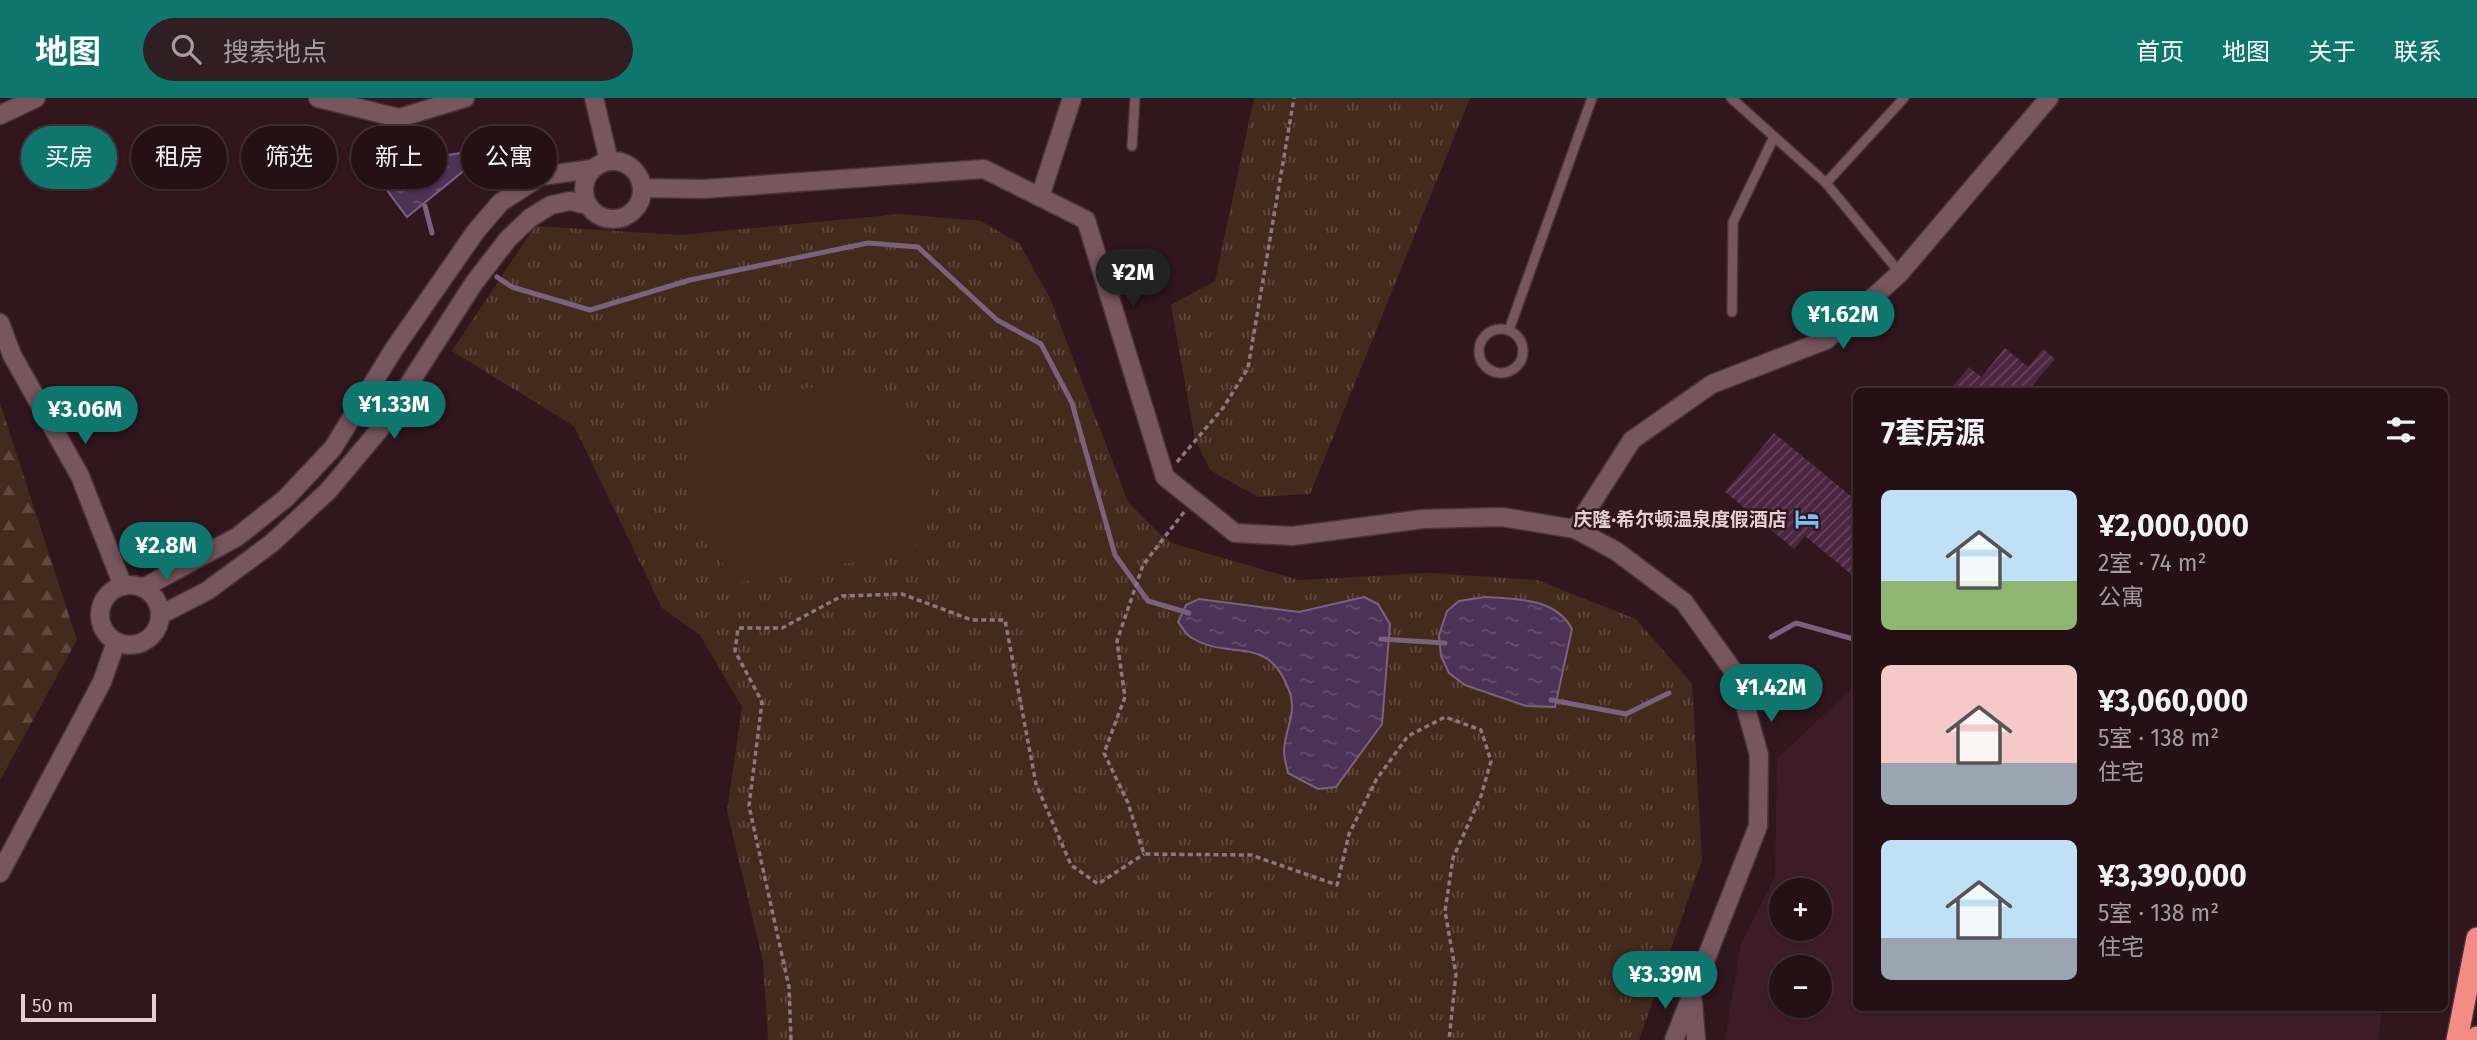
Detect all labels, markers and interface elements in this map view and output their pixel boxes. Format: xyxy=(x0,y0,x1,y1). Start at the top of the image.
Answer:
search box xyxy=(143,18,633,81)
icon: search xyxy=(167,30,205,68)
text: 地图 xyxy=(35,32,101,72)
text: 搜索地点 xyxy=(223,37,327,68)
text: 首页 xyxy=(2136,38,2184,66)
text: 地图 xyxy=(2222,38,2270,66)
text: 关于 xyxy=(2308,38,2356,66)
text: 联系 xyxy=(2394,38,2442,66)
chip: 买房 xyxy=(21,126,117,189)
chip: 租房 xyxy=(131,126,227,189)
chip: 筛选 xyxy=(241,126,337,189)
chip: 新上 xyxy=(351,126,447,189)
chip: 公寓 xyxy=(461,126,557,189)
pin: ¥2M xyxy=(1099,250,1167,309)
text: ¥2M xyxy=(1112,258,1154,286)
pin: ¥1.62M xyxy=(1786,292,1900,351)
text: ¥1.62M xyxy=(1808,300,1878,328)
pin: ¥1.33M xyxy=(337,382,451,441)
pin: ¥3.06M xyxy=(28,386,142,446)
text: ¥1.33M xyxy=(359,390,429,418)
text: ¥3.06M xyxy=(48,395,122,423)
icon: filters xyxy=(2382,411,2420,449)
text: 7套房源 xyxy=(1881,415,1985,451)
hotel icon: 庆隆·希尔顿温泉度假酒店 xyxy=(1793,505,1821,533)
place label: 庆隆·希尔顿温泉度假酒店 xyxy=(1573,508,1787,531)
text: ¥2,000,000 xyxy=(2098,508,2249,544)
icon: home xyxy=(1937,518,2021,602)
pin: ¥2.8M xyxy=(117,522,215,582)
text: ¥2.8M xyxy=(135,531,197,559)
text: 2室 · 74 m² xyxy=(2098,549,2207,577)
text: 公寓 xyxy=(2098,583,2144,611)
pin: ¥1.42M xyxy=(1714,664,1828,724)
text: ¥1.42M xyxy=(1736,673,1806,701)
text: ¥3,060,000 xyxy=(2098,683,2248,719)
icon: home xyxy=(1937,693,2021,777)
text: 5室 · 138 m² xyxy=(2098,724,2219,752)
text: 住宅 xyxy=(2098,758,2144,786)
text: ¥3,390,000 xyxy=(2098,858,2247,894)
icon: home xyxy=(1937,868,2021,952)
map controls xyxy=(1769,878,1832,1018)
button: + xyxy=(1769,878,1832,941)
text: 5室 · 138 m² xyxy=(2098,899,2219,927)
text: 住宅 xyxy=(2098,933,2144,961)
pin: ¥3.39M xyxy=(1608,951,1722,1011)
button: − xyxy=(1769,955,1832,1018)
text: ¥3.39M xyxy=(1628,960,1702,988)
scale bar xyxy=(21,991,156,1023)
text: 50 m xyxy=(32,994,73,1017)

